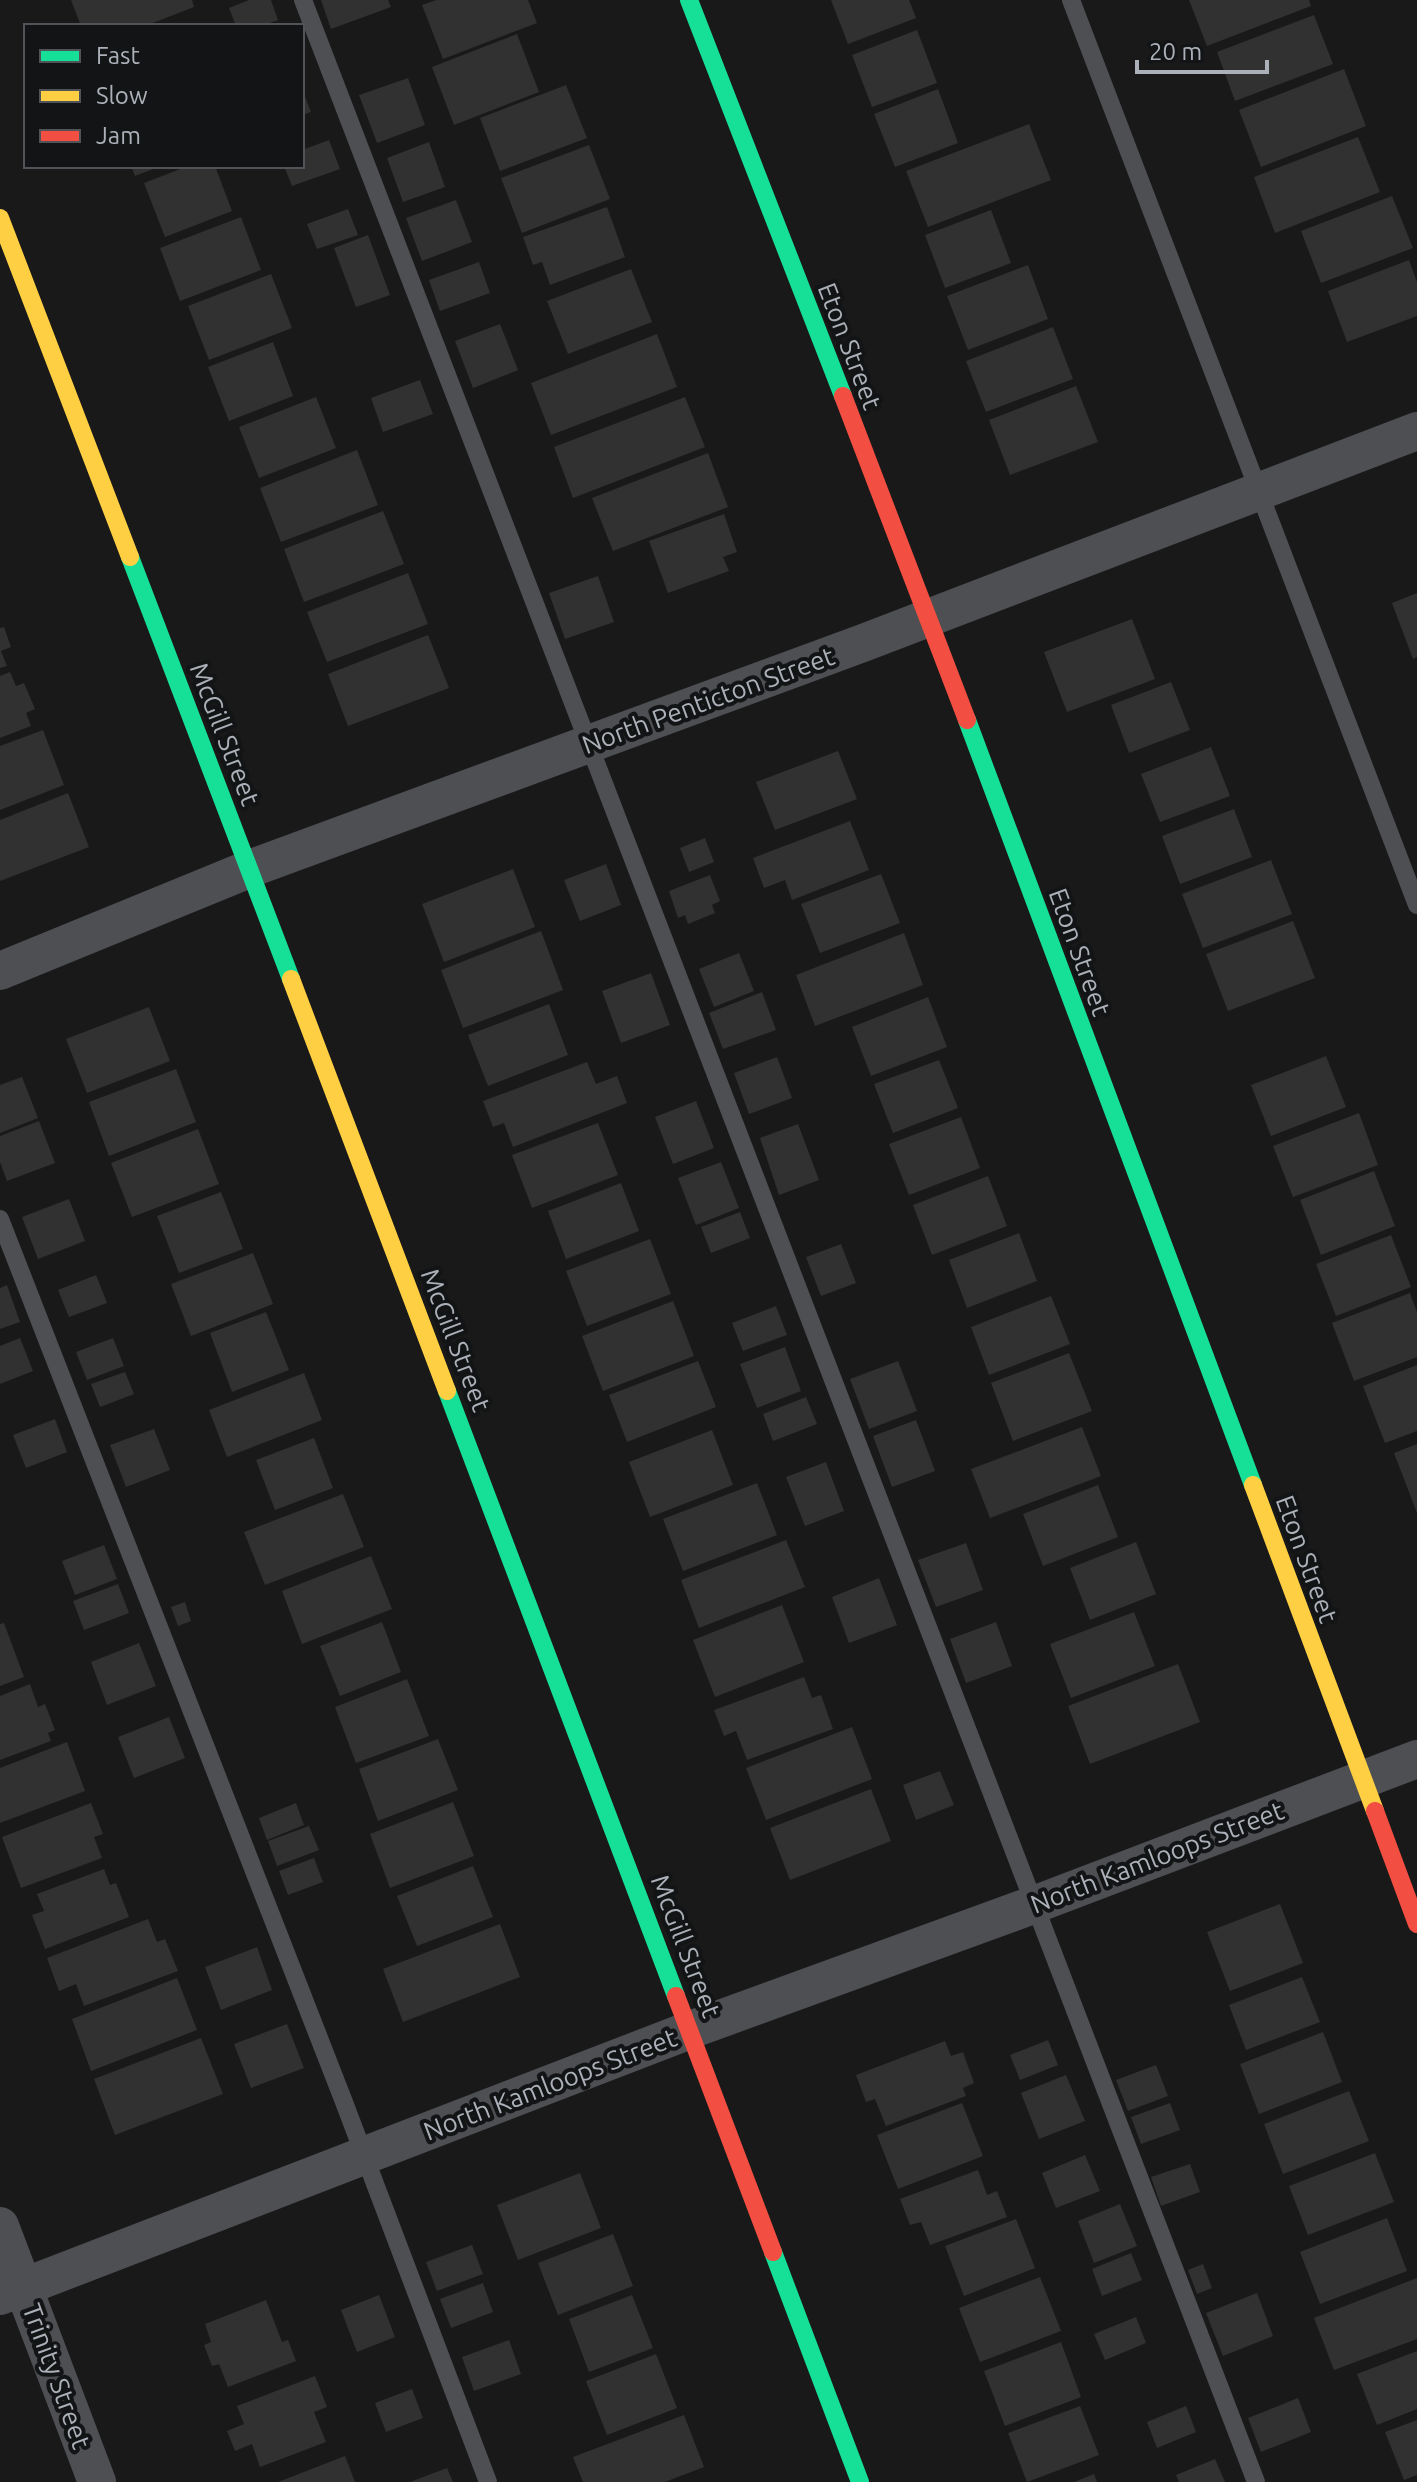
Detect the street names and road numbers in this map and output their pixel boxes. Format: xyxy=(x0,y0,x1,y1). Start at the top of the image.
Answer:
street label: Eton Street xyxy=(813,279,887,413)
street label: North Penticton Street xyxy=(578,641,838,759)
street label: McGill Street xyxy=(185,659,265,809)
street label: Eton Street xyxy=(1044,884,1116,1020)
street label: McGill Street xyxy=(416,1265,496,1415)
street label: Eton Street xyxy=(1271,1491,1343,1627)
street label: North Kamloops Street xyxy=(1026,1795,1288,1919)
street label: McGill Street xyxy=(646,1871,726,2021)
street label: North Kamloops Street xyxy=(419,2022,681,2146)
street label: Trinity Street xyxy=(17,2300,97,2452)

